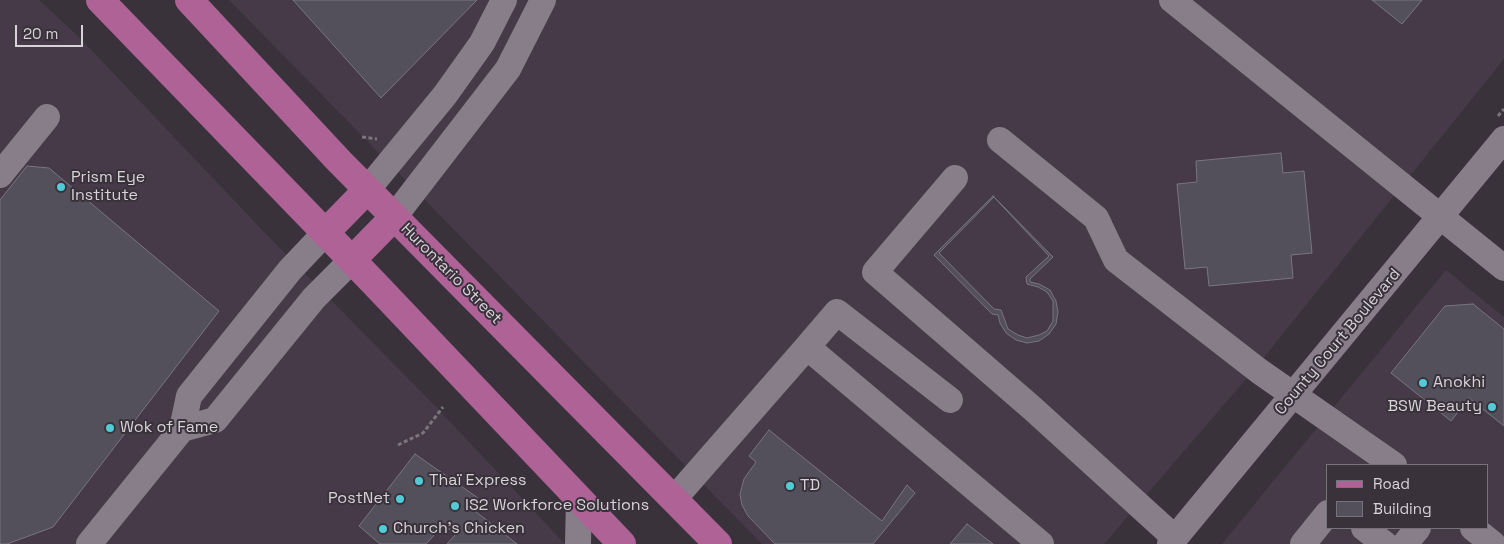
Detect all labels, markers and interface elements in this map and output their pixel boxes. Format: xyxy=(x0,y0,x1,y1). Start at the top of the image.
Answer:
scale bar xyxy=(18,15,85,47)
text: 20 m xyxy=(23,24,58,43)
place label: Prism Eye Institute xyxy=(71,168,145,206)
marker: Prism Eye Institute xyxy=(55,181,67,193)
street label: Hurontario Street xyxy=(397,220,505,328)
street label: County Court Boulevard xyxy=(1271,265,1405,419)
place label: Anokhi xyxy=(1433,373,1485,393)
marker: Anokhi xyxy=(1417,377,1429,389)
place label: BSW Beauty xyxy=(1388,397,1482,417)
marker: BSW Beauty xyxy=(1486,401,1498,413)
place label: Wok of Fame xyxy=(120,418,218,438)
marker: Wok of Fame xyxy=(104,422,116,434)
legend xyxy=(1326,464,1489,529)
place label: Thaï Express xyxy=(429,471,526,491)
text: Road xyxy=(1373,474,1410,493)
marker: Thaï Express xyxy=(413,475,425,487)
place label: TD xyxy=(800,476,820,496)
marker: TD xyxy=(784,480,796,492)
place label: PostNet xyxy=(328,489,390,509)
marker: PostNet xyxy=(394,493,406,505)
place label: IS2 Workforce Solutions xyxy=(465,496,649,516)
text: Building xyxy=(1373,499,1432,518)
marker: IS2 Workforce Solutions xyxy=(449,500,461,512)
place label: Church's Chicken xyxy=(393,519,525,539)
marker: Church's Chicken xyxy=(377,523,389,535)

